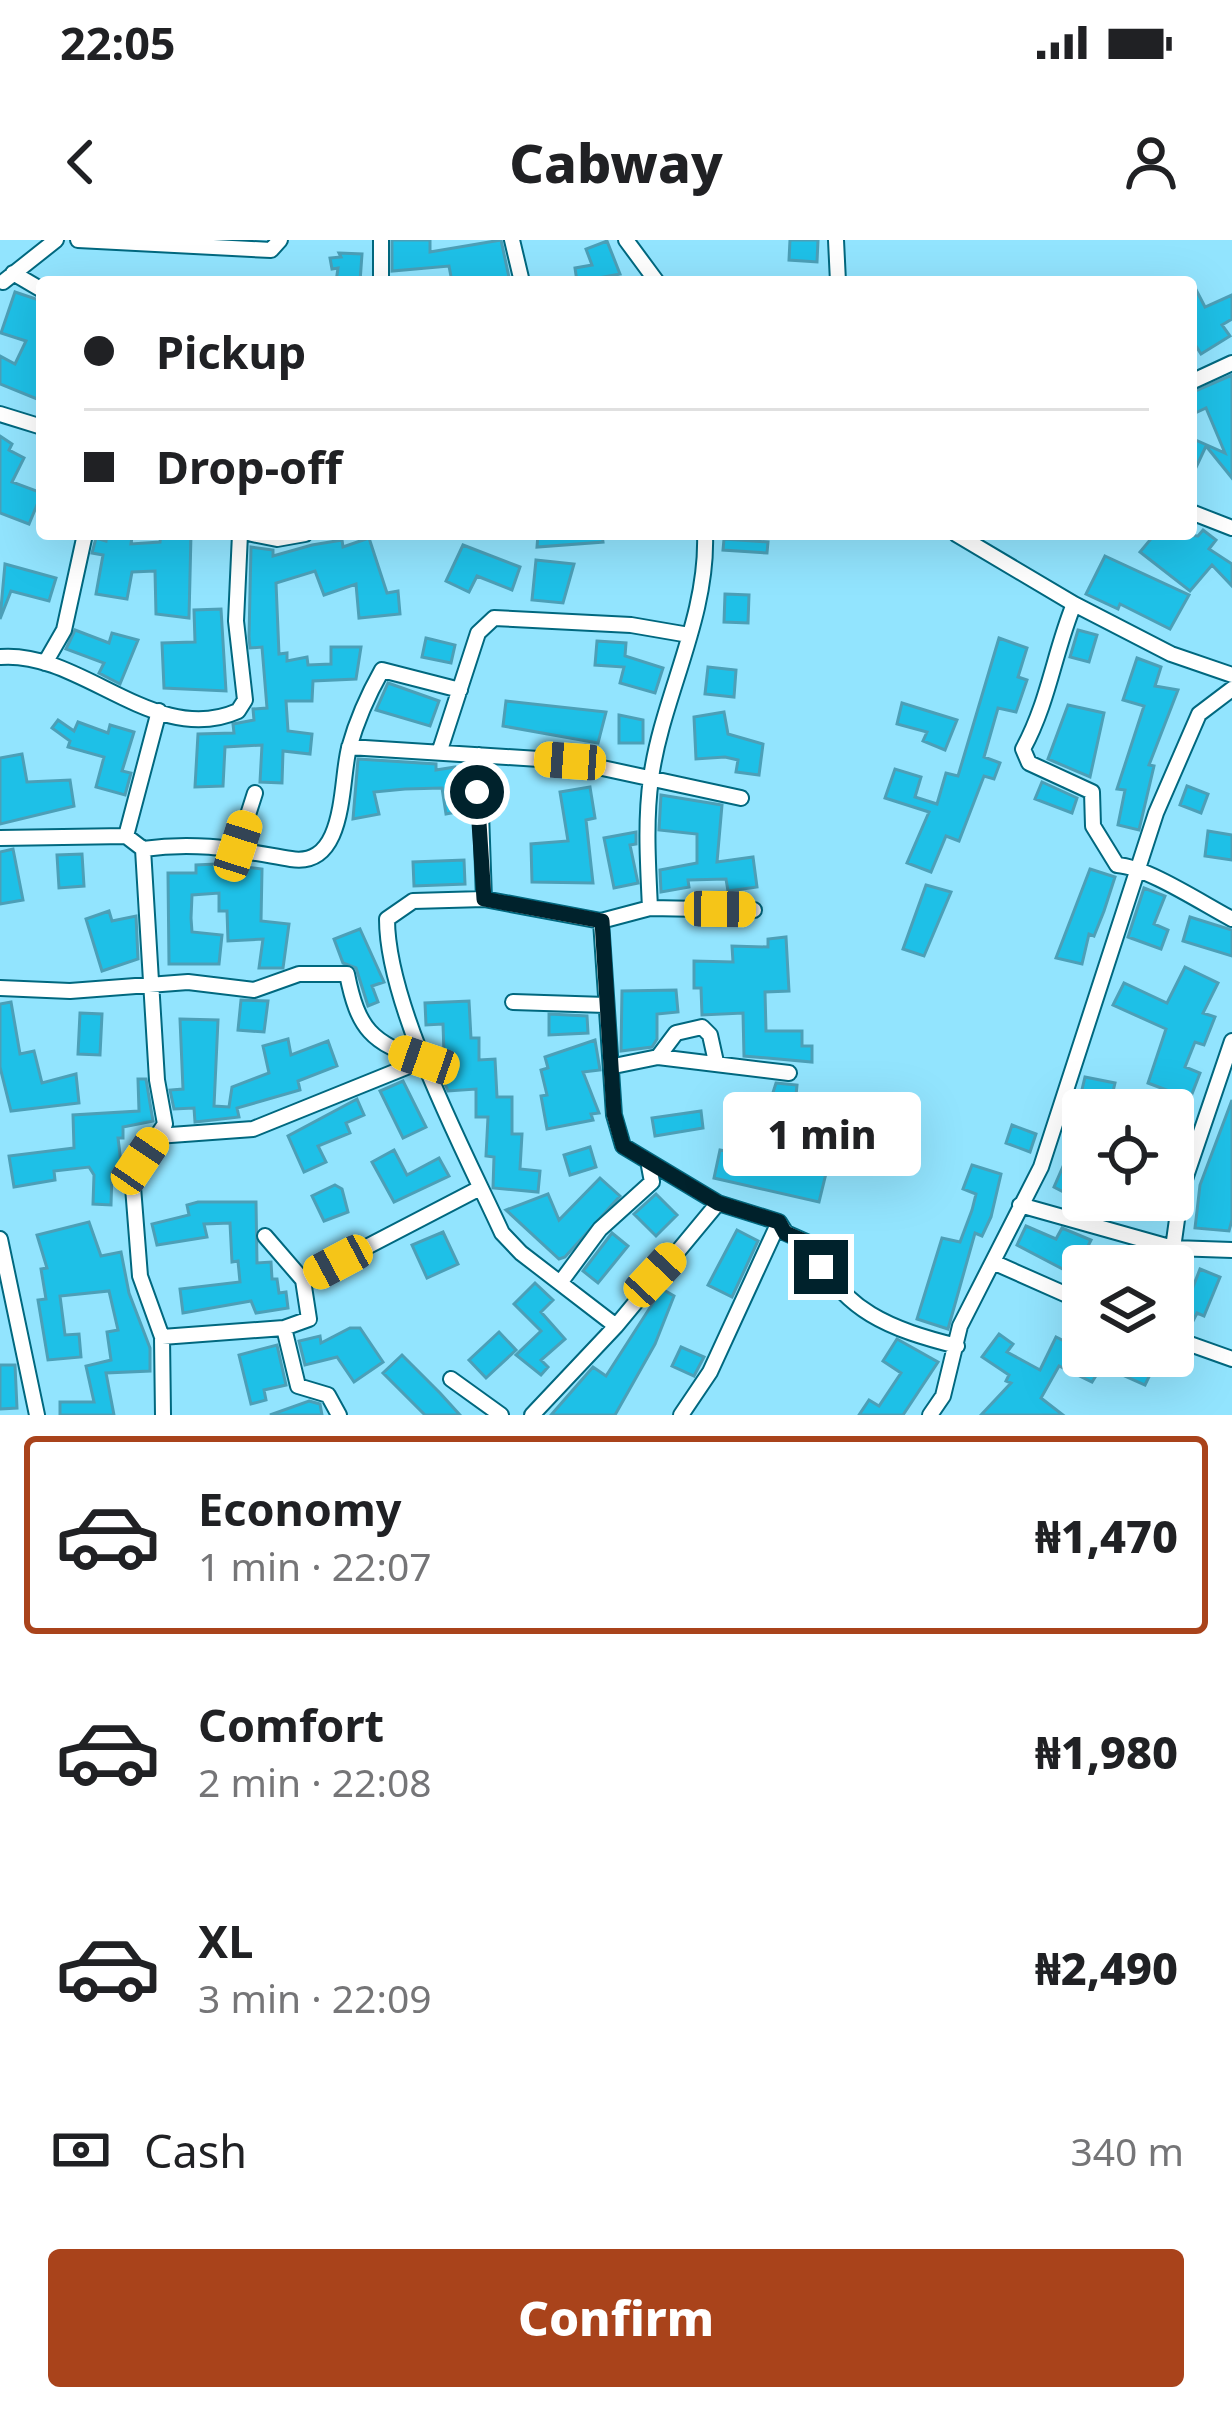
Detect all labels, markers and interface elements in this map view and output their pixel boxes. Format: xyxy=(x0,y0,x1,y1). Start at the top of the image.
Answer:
text: 22:05 xyxy=(60,12,176,73)
text: Cabway xyxy=(509,125,723,199)
icon: back xyxy=(48,129,114,195)
icon: person xyxy=(1118,129,1184,195)
text: Pickup xyxy=(156,321,306,382)
text: Drop-off xyxy=(156,436,342,497)
car xyxy=(533,741,607,781)
route start xyxy=(450,765,504,819)
car xyxy=(210,806,266,886)
car xyxy=(684,890,756,928)
car xyxy=(384,1031,464,1089)
map controls xyxy=(1062,1089,1194,1377)
button: locate xyxy=(1062,1089,1194,1221)
callout: 1 min xyxy=(722,1093,920,1177)
text: 1 min xyxy=(768,1107,876,1160)
car xyxy=(105,1121,175,1201)
car xyxy=(298,1229,378,1295)
car xyxy=(617,1236,693,1314)
route end xyxy=(794,1240,848,1294)
button: layers xyxy=(1062,1245,1194,1377)
text: Economy xyxy=(198,1478,402,1539)
icon: car xyxy=(54,1481,162,1589)
text: ₦1,470 xyxy=(1035,1505,1178,1566)
text: 1 min · 22:07 xyxy=(198,1539,432,1592)
text: Comfort xyxy=(198,1694,384,1755)
icon: car xyxy=(54,1697,162,1805)
text: ₦1,980 xyxy=(1035,1721,1178,1782)
text: 2 min · 22:08 xyxy=(198,1755,432,1808)
text: XL xyxy=(198,1910,253,1971)
icon: car xyxy=(54,1913,162,2021)
text: ₦2,490 xyxy=(1035,1937,1178,1998)
text: 3 min · 22:09 xyxy=(198,1971,432,2024)
icon: cash xyxy=(48,2117,114,2183)
text: Cash xyxy=(144,2120,247,2181)
text: 340 m xyxy=(1070,2124,1184,2177)
button: Confirm xyxy=(48,2249,1184,2387)

